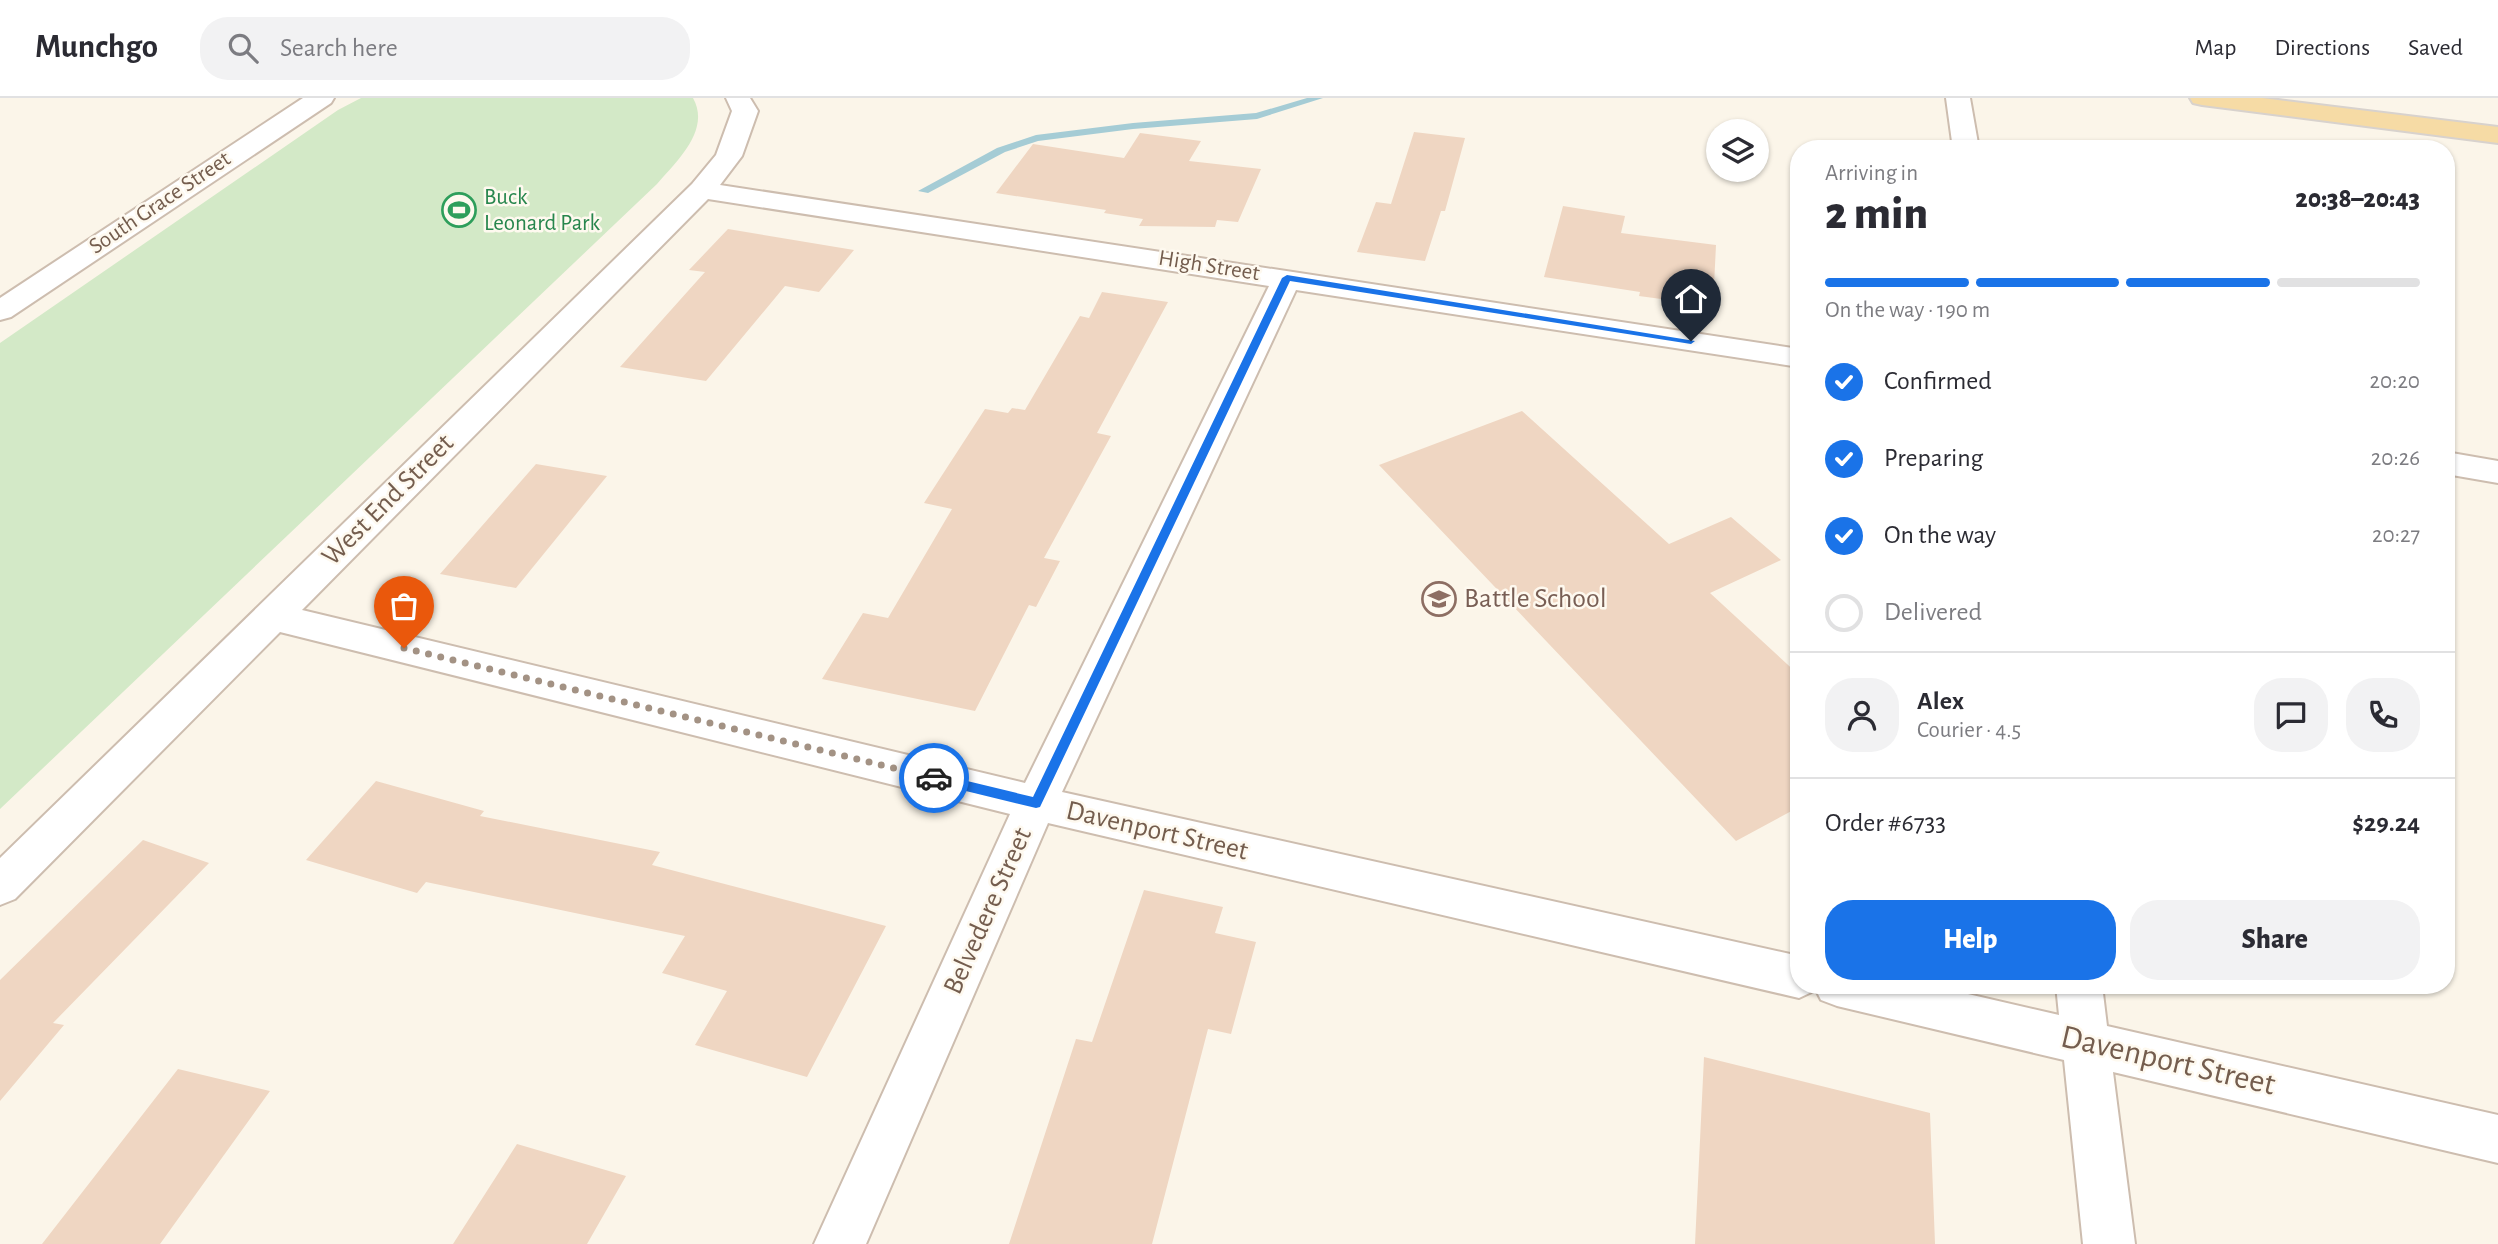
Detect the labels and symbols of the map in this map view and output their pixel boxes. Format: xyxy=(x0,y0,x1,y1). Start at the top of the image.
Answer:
street label: South Grace Street xyxy=(85,147,235,259)
place label: Buck Leonard Park xyxy=(484,186,601,235)
sports icon: Buck Leonard Park xyxy=(440,191,478,229)
street label: High Street xyxy=(1157,247,1262,285)
pin xyxy=(1661,269,1721,341)
street label: West End Street xyxy=(317,429,459,571)
pin xyxy=(374,576,434,648)
school or university icon: Battle School xyxy=(1420,580,1458,618)
place label: Battle School xyxy=(1464,585,1607,613)
courier xyxy=(899,743,969,813)
street label: Davenport Street xyxy=(1063,796,1251,866)
street label: Belvedere Street xyxy=(939,824,1037,998)
street label: Davenport Street xyxy=(2058,1020,2279,1102)

